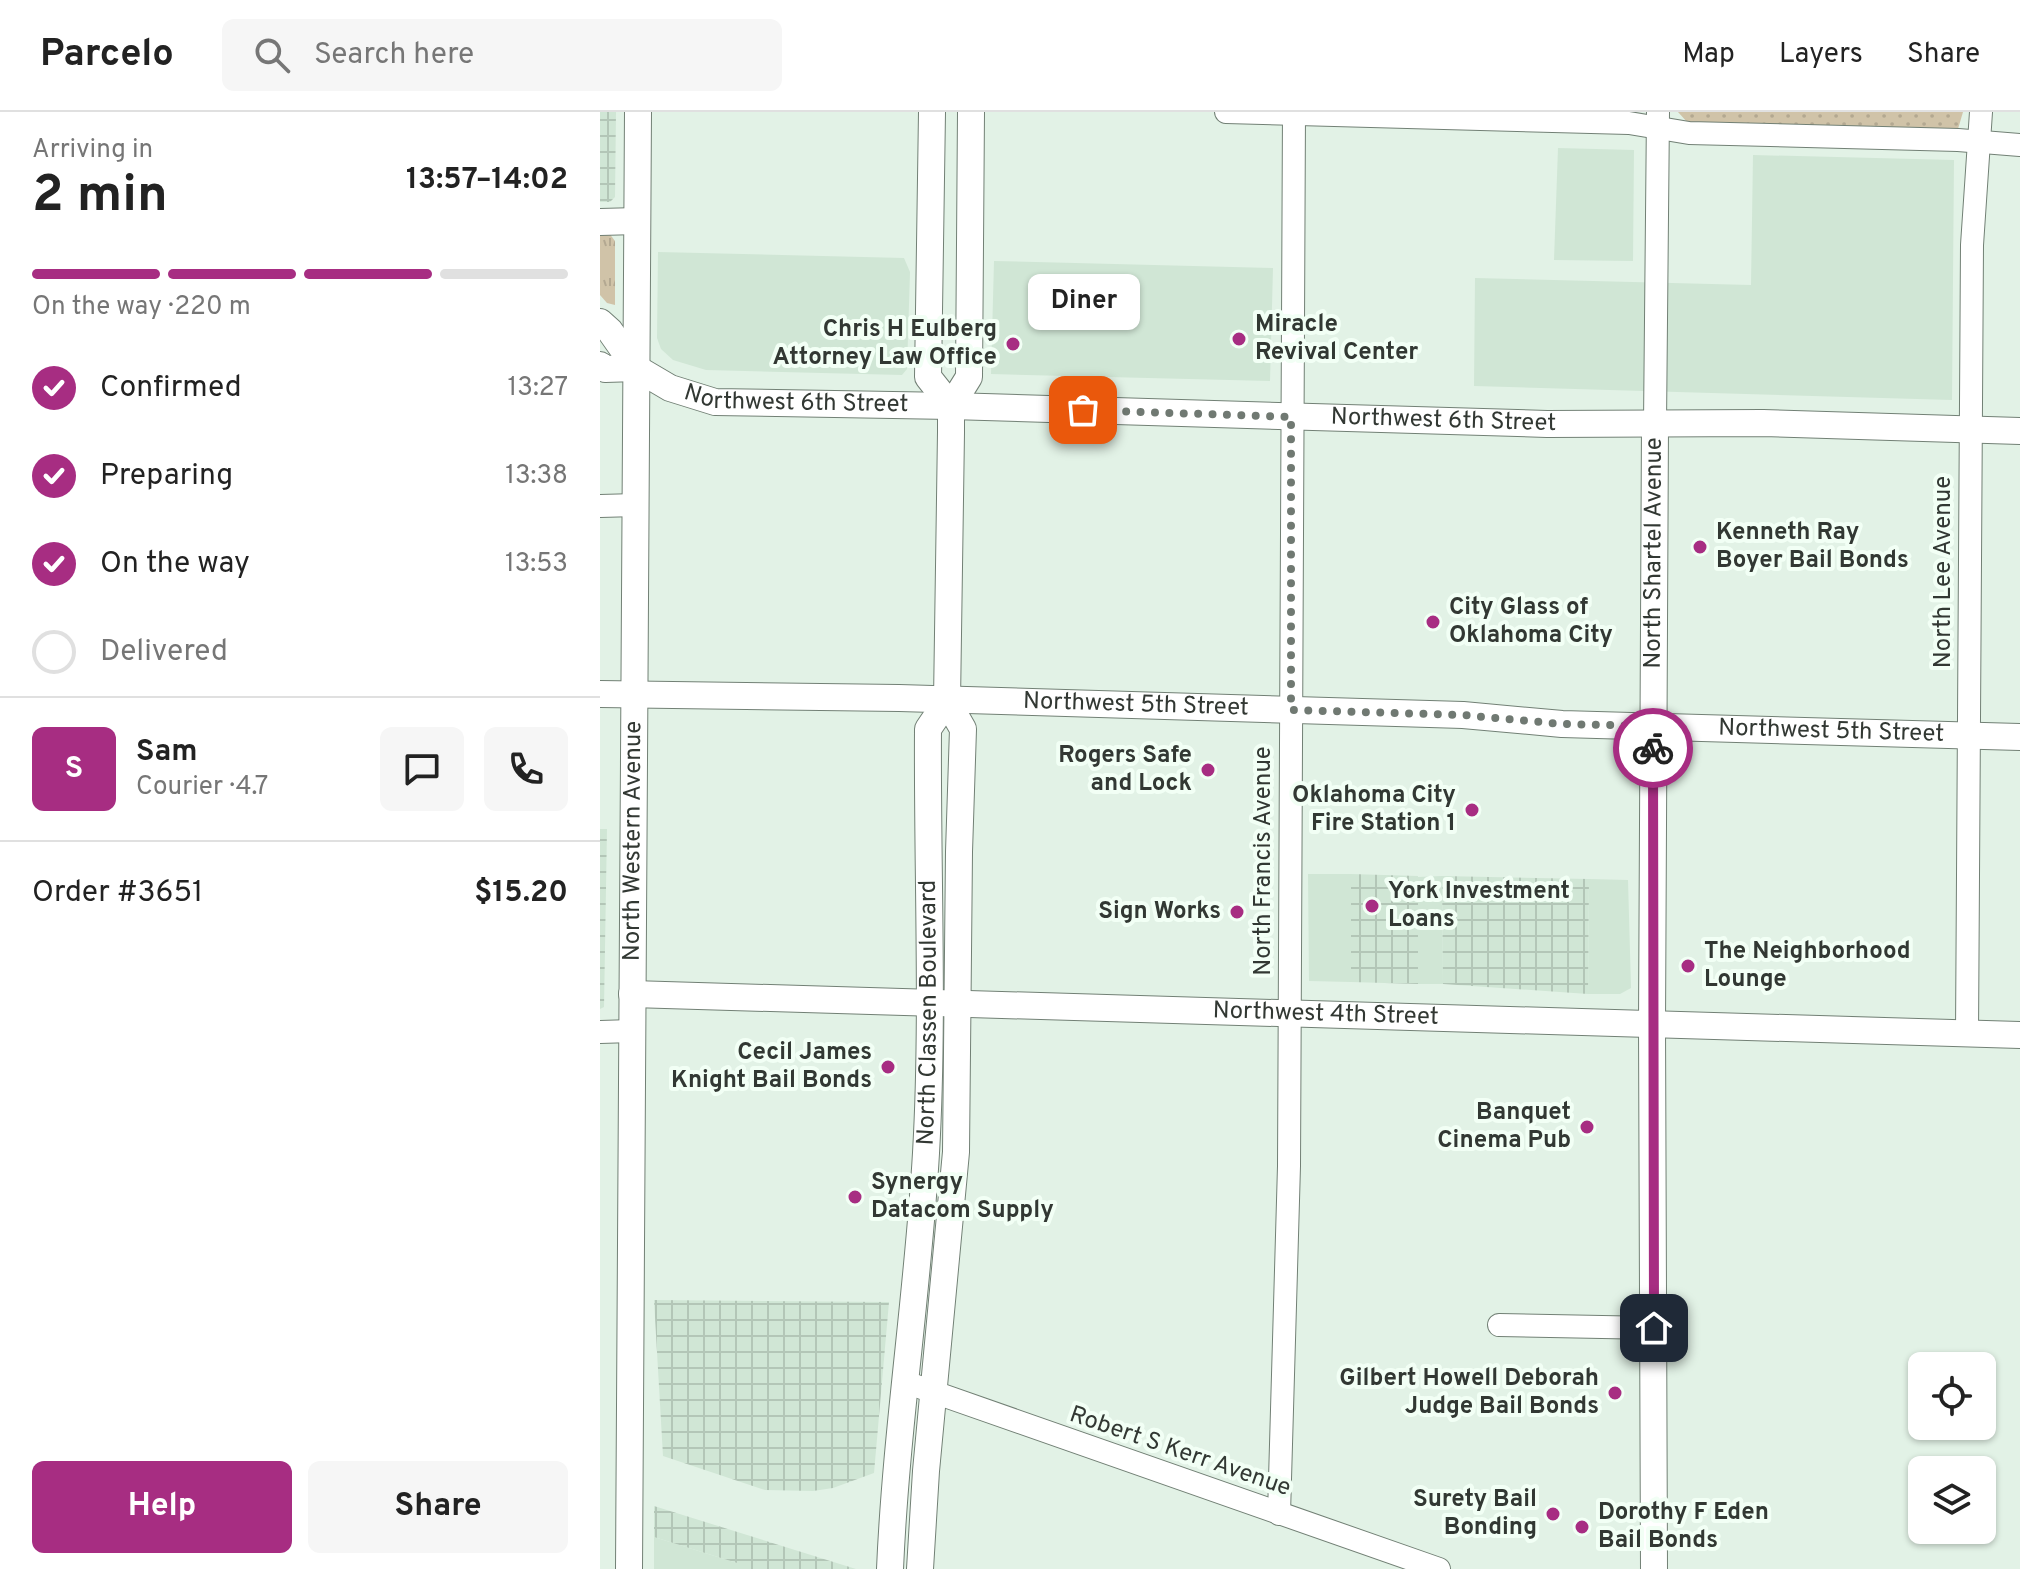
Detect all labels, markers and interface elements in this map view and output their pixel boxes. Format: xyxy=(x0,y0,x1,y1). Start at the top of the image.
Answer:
search box xyxy=(222,19,782,91)
text: Parcelo xyxy=(40,31,174,80)
icon: search xyxy=(250,33,294,77)
text: Search here xyxy=(314,37,474,74)
text: Map xyxy=(1682,37,1735,73)
text: Layers xyxy=(1779,37,1863,73)
text: Share xyxy=(1907,37,1980,73)
text: Arriving in xyxy=(32,134,153,167)
text: 13:57–14:02 xyxy=(406,162,568,199)
text: 2 min xyxy=(32,164,168,230)
callout: Diner xyxy=(1027,274,1139,330)
text: Diner xyxy=(1051,285,1117,318)
text: On the way · 220 m xyxy=(32,291,251,324)
place label: Miracle Revival Center xyxy=(1255,310,1418,368)
place label: Chris H Eulberg Attorney Law Office xyxy=(772,315,997,373)
marker: Miracle Revival Center xyxy=(1230,330,1248,348)
marker: Chris H Eulberg Attorney Law Office xyxy=(1004,335,1022,353)
icon: check xyxy=(32,366,76,410)
text: Confirmed xyxy=(100,370,242,407)
text: 13:27 xyxy=(508,372,568,405)
pin xyxy=(1049,376,1117,444)
street label: Northwest 6th Street xyxy=(680,378,909,420)
icon: bag xyxy=(1061,388,1105,432)
street label: Northwest 6th Street xyxy=(1330,402,1556,439)
street label: North Shartel Avenue xyxy=(1639,437,1670,669)
icon: check xyxy=(32,454,76,498)
text: Preparing xyxy=(100,458,233,495)
text: 13:38 xyxy=(505,460,568,493)
street label: North Lee Avenue xyxy=(1929,476,1959,668)
place label: Kenneth Ray Boyer Bail Bonds xyxy=(1716,518,1909,576)
marker: Kenneth Ray Boyer Bail Bonds xyxy=(1691,538,1709,556)
icon: check xyxy=(32,542,76,586)
text: On the way xyxy=(100,546,250,583)
text: 13:53 xyxy=(505,548,568,581)
place label: City Glass of Oklahoma City xyxy=(1449,593,1613,651)
marker: City Glass of Oklahoma City xyxy=(1424,613,1442,631)
text: Delivered xyxy=(100,634,228,671)
street label: Northwest 5th Street xyxy=(1022,687,1249,724)
courier xyxy=(1613,708,1693,788)
street label: Northwest 5th Street xyxy=(1718,713,1945,750)
street label: North Western Avenue xyxy=(618,721,649,961)
icon: bike xyxy=(1631,726,1675,770)
button: chat xyxy=(380,727,464,811)
button: phone xyxy=(484,727,568,811)
text: Sam xyxy=(136,734,198,771)
place label: Rogers Safe and Lock xyxy=(1058,741,1192,799)
street label: North Francis Avenue xyxy=(1249,746,1279,976)
text: S xyxy=(65,751,83,788)
marker: Rogers Safe and Lock xyxy=(1199,761,1217,779)
text: Courier · 4.7 xyxy=(136,771,268,804)
place label: Oklahoma City Fire Station 1 xyxy=(1292,781,1456,839)
marker: Oklahoma City Fire Station 1 xyxy=(1463,801,1481,819)
text: Order #3651 xyxy=(32,875,203,912)
text: $15.20 xyxy=(474,875,568,912)
place label: York Investment Loans xyxy=(1388,877,1570,935)
street label: North Classen Boulevard xyxy=(911,880,945,1146)
place label: Sign Works xyxy=(1098,897,1221,927)
marker: York Investment Loans xyxy=(1363,897,1381,915)
marker: Sign Works xyxy=(1228,903,1246,921)
place label: The Neighborhood Lounge xyxy=(1704,937,1910,995)
marker: The Neighborhood Lounge xyxy=(1679,957,1697,975)
street label: Northwest 4th Street xyxy=(1212,996,1439,1033)
place label: Cecil James Knight Bail Bonds xyxy=(671,1038,872,1096)
marker: Cecil James Knight Bail Bonds xyxy=(879,1058,897,1076)
place label: Banquet Cinema Pub xyxy=(1437,1098,1571,1156)
marker: Banquet Cinema Pub xyxy=(1578,1118,1596,1136)
place label: Synergy Datacom Supply xyxy=(871,1168,1054,1226)
marker: Synergy Datacom Supply xyxy=(846,1188,864,1206)
pin xyxy=(1620,1294,1688,1362)
icon: home xyxy=(1632,1306,1676,1350)
map controls xyxy=(1908,1352,1996,1544)
button: locate xyxy=(1908,1352,1996,1440)
place label: Gilbert Howell Deborah Judge Bail Bonds xyxy=(1339,1364,1599,1422)
marker: Gilbert Howell Deborah Judge Bail Bonds xyxy=(1606,1384,1624,1402)
street label: Robert S Kerr Avenue xyxy=(1065,1400,1295,1504)
button: layers xyxy=(1908,1456,1996,1544)
button: Help xyxy=(32,1461,292,1553)
button: Share xyxy=(308,1461,568,1553)
place label: Surety Bail Bonding xyxy=(1413,1485,1537,1543)
place label: Dorothy F Eden Bail Bonds xyxy=(1598,1498,1769,1556)
marker: Surety Bail Bonding xyxy=(1544,1505,1562,1523)
marker: Dorothy F Eden Bail Bonds xyxy=(1573,1518,1591,1536)

